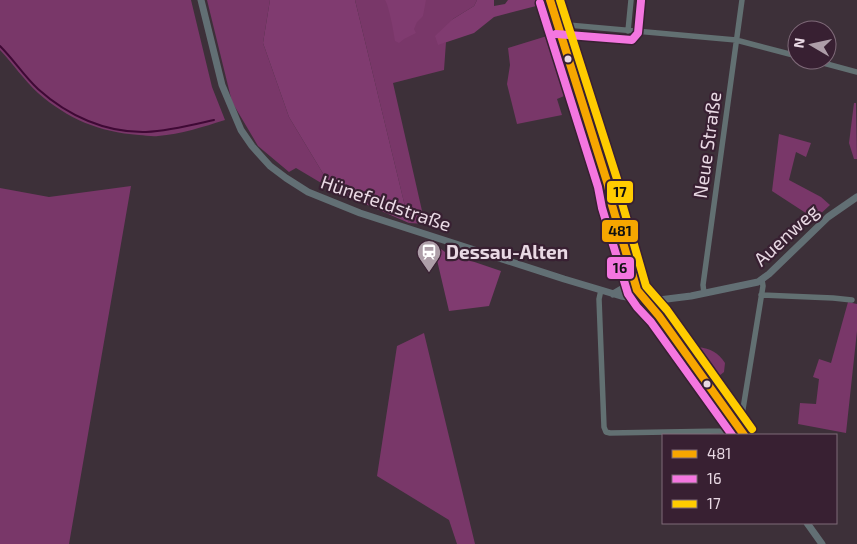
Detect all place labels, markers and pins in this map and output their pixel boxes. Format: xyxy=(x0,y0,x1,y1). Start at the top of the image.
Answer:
unlabelled marker xyxy=(563,54,573,64)
station icon: Dessau-Alten xyxy=(416,239,442,273)
place label: Dessau-Alten xyxy=(446,240,568,263)
unlabelled marker xyxy=(702,379,712,389)

